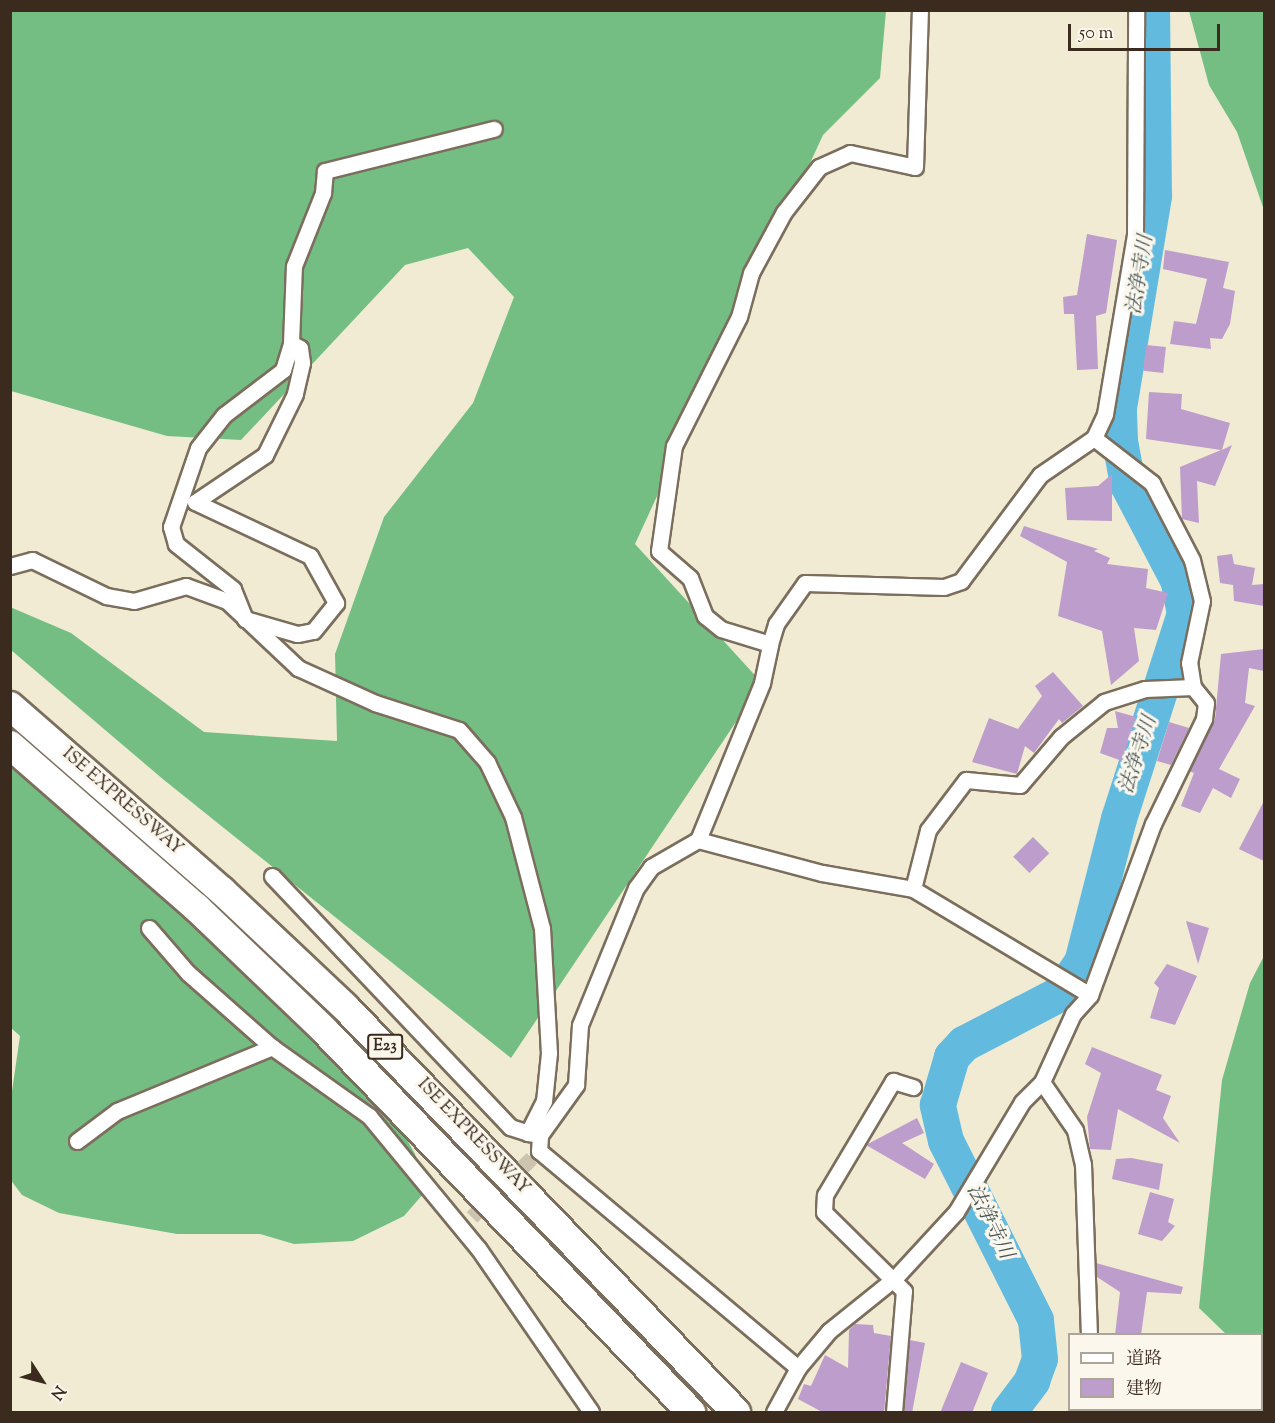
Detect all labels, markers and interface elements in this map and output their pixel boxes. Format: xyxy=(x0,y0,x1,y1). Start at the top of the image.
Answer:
scale bar xyxy=(1071,12,1222,50)
text: 50 m xyxy=(1079,21,1113,47)
water label: 法浄寺川 xyxy=(1123,234,1159,316)
water label: 法浄寺川 xyxy=(1115,713,1163,797)
street label: ISE EXPRESSWAY xyxy=(57,744,187,860)
road number: E23 xyxy=(367,1034,403,1060)
street label: ISE EXPRESSWAY xyxy=(412,1074,534,1200)
water label: 法浄寺川 xyxy=(961,1181,1017,1263)
legend xyxy=(1068,1333,1263,1411)
text: 道路 xyxy=(1126,1347,1162,1373)
north arrow xyxy=(12,1351,72,1411)
text: 建物 xyxy=(1126,1377,1162,1403)
text: N xyxy=(44,1380,70,1404)

